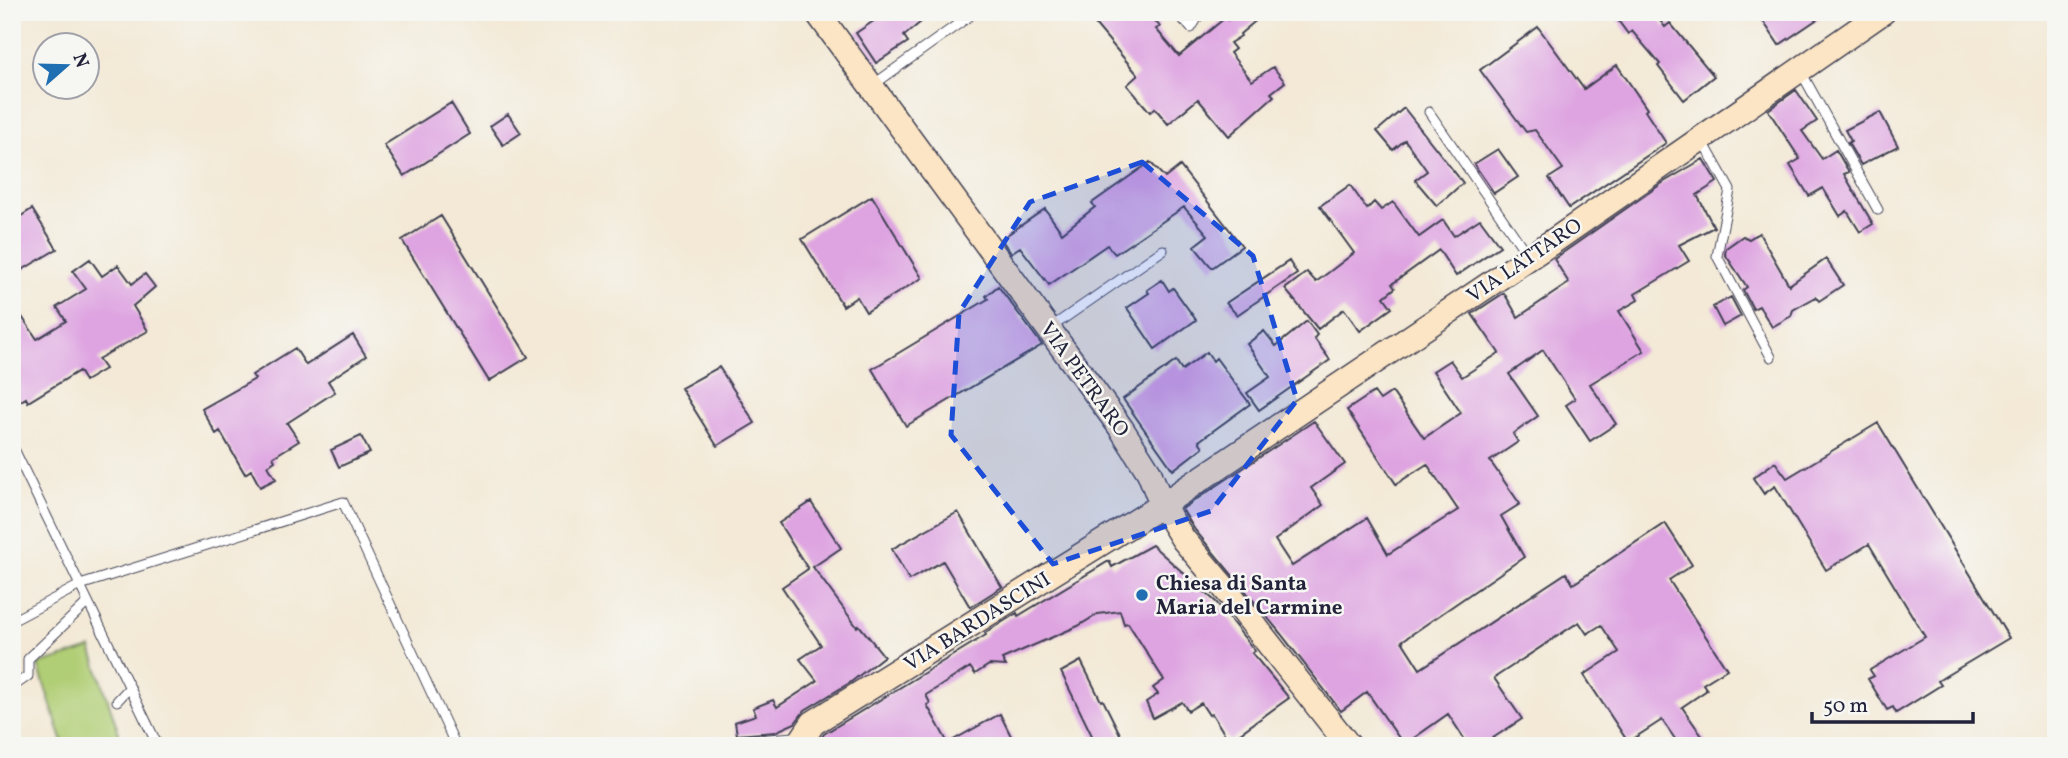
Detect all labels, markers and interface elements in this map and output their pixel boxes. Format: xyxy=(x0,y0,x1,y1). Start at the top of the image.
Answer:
north arrow xyxy=(32,32,102,102)
text: N xyxy=(66,50,95,72)
street label: VIA LATTARO xyxy=(1461,212,1588,311)
street label: VIA PETRARO xyxy=(1032,316,1135,443)
street label: VIA BARDASCINI xyxy=(899,565,1057,679)
place label: Chiesa di Santa Maria del Carmine xyxy=(1156,570,1343,623)
marker: Chiesa di Santa Maria del Carmine xyxy=(1134,587,1150,603)
scale bar xyxy=(1812,681,1974,725)
text: 50 m xyxy=(1823,692,1868,721)

